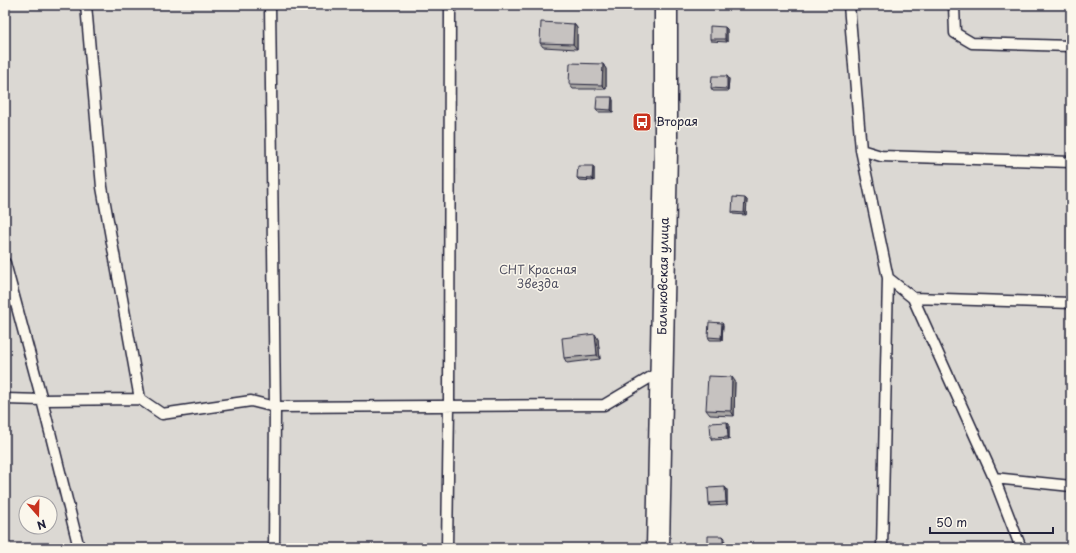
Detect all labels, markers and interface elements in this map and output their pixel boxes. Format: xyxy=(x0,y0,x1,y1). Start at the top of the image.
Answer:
bus stop icon: Вторая xyxy=(631,111,653,133)
place label: Вторая xyxy=(656,112,698,130)
street label: Балыковская улица xyxy=(652,217,673,335)
park label: СНТ Красная Звезда xyxy=(499,260,577,292)
north arrow xyxy=(18,495,58,535)
scale bar xyxy=(930,509,1053,535)
text: 50 m xyxy=(936,513,967,531)
text: N xyxy=(34,515,49,534)

